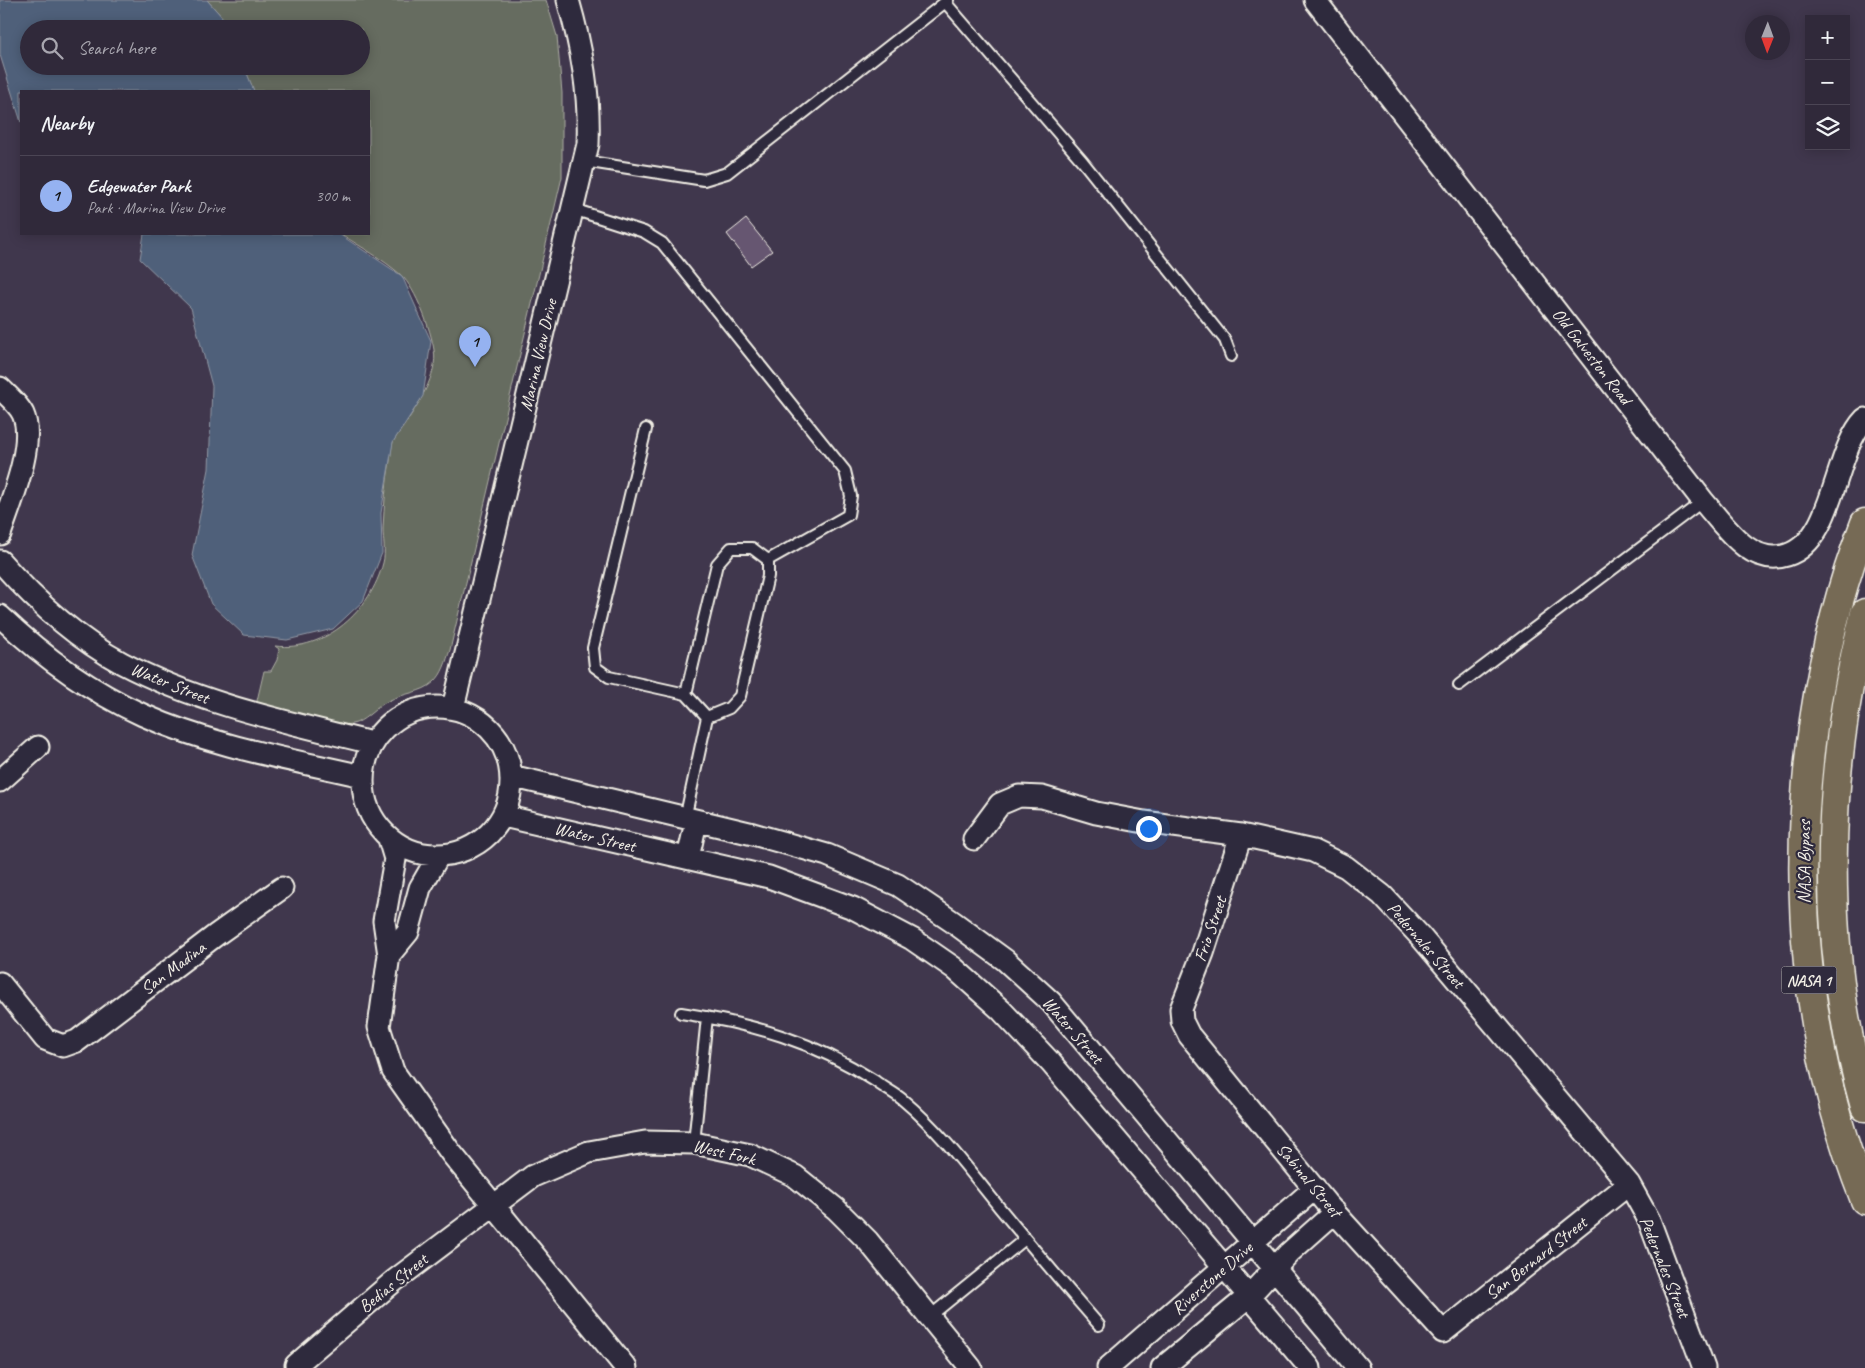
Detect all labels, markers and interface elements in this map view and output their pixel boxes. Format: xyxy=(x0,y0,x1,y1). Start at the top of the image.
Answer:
north arrow xyxy=(1745,15,1790,60)
map controls xyxy=(1805,15,1850,150)
button: + xyxy=(1805,15,1850,60)
search box xyxy=(20,20,370,75)
icon: search xyxy=(38,34,66,62)
text: Search here xyxy=(78,36,155,60)
button: − xyxy=(1805,60,1850,105)
button: layers xyxy=(1805,105,1850,150)
text: Nearby xyxy=(40,110,93,136)
text: Edgewater Park xyxy=(87,174,190,198)
text: 1 xyxy=(52,186,60,206)
text: 300 m xyxy=(316,186,350,206)
text: Park · Marina View Drive xyxy=(87,198,225,218)
street label: Marina View Drive xyxy=(514,296,562,413)
street label: Old Galveston Road xyxy=(1548,303,1638,411)
pin: 1 xyxy=(459,326,491,367)
street label: Water Street xyxy=(128,657,214,709)
your location xyxy=(1136,816,1162,842)
street label: Water Street xyxy=(552,817,640,857)
street label: NASA Bypass xyxy=(1793,818,1815,904)
street label: Frio Street xyxy=(1189,892,1232,964)
street label: Pedernales Street xyxy=(1383,897,1471,994)
street label: San Madina xyxy=(136,936,211,999)
road number: NASA 1 xyxy=(1782,966,1836,994)
street label: Water Street xyxy=(1038,992,1110,1070)
street label: West Fork xyxy=(691,1134,758,1170)
street label: Sabinal Street xyxy=(1272,1139,1348,1224)
street label: San Bernard Street xyxy=(1481,1210,1593,1304)
street label: Pedernales Street xyxy=(1635,1213,1696,1323)
street label: Riverstone Drive xyxy=(1167,1236,1258,1319)
street label: Bedias Street xyxy=(354,1247,434,1317)

